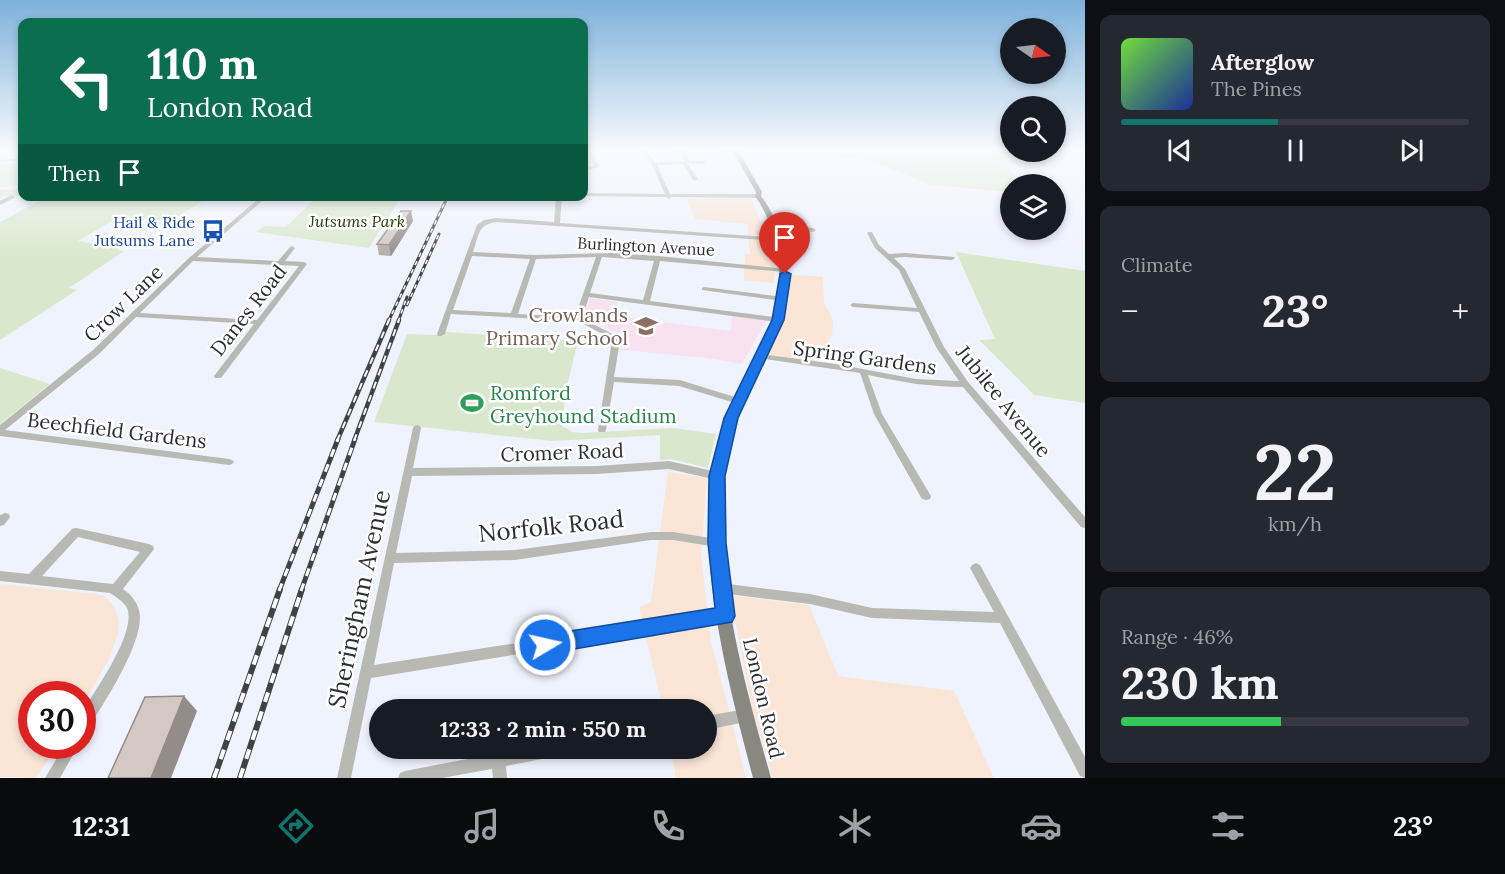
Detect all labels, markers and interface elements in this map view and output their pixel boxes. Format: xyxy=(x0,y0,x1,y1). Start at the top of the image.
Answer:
north arrow xyxy=(1000,18,1066,84)
map controls xyxy=(1000,18,1066,240)
text: 110 m xyxy=(147,37,258,91)
icon: left xyxy=(48,42,126,120)
text: Afterglow xyxy=(1211,48,1314,76)
text: The Pines xyxy=(1211,76,1302,101)
text: London Road xyxy=(147,90,313,124)
button: search xyxy=(1000,96,1066,162)
icon: previous xyxy=(1163,134,1196,167)
icon: pause xyxy=(1279,134,1312,167)
icon: next xyxy=(1395,134,1428,167)
icon: arrive xyxy=(113,156,146,189)
text: Then xyxy=(48,159,101,187)
button: layers xyxy=(1000,174,1066,240)
park label: Jutsums Park xyxy=(308,211,405,231)
place label: Hail & Ride Jutsums Lane xyxy=(93,212,195,250)
pin xyxy=(759,212,810,274)
bus stop icon: Hail & Ride Jutsums Lane xyxy=(200,218,226,244)
icon: arrive xyxy=(768,221,801,254)
street label: Burlington Avenue xyxy=(577,232,715,260)
text: Climate xyxy=(1121,252,1193,277)
street label: Crow Lane xyxy=(78,259,168,347)
street label: Danes Road xyxy=(205,259,291,361)
text: 23° xyxy=(1262,282,1328,339)
text: − xyxy=(1121,290,1139,332)
text: + xyxy=(1451,290,1469,332)
place label: Crowlands Primary School xyxy=(486,302,628,350)
school or university icon: Crowlands Primary School xyxy=(633,313,659,339)
street label: Spring Gardens xyxy=(792,335,938,379)
street label: Jubilee Avenue xyxy=(951,339,1057,462)
place label: Romford Greyhound Stadium xyxy=(490,380,677,428)
sports icon: Romford Greyhound Stadium xyxy=(459,390,485,416)
street label: Beechfield Gardens xyxy=(26,407,208,453)
text: 22 xyxy=(1253,422,1337,521)
street label: Cromer Road xyxy=(500,437,624,467)
street label: Sheringham Avenue xyxy=(321,487,397,711)
street label: Norfolk Road xyxy=(477,503,625,549)
text: km/h xyxy=(1268,511,1322,536)
position arrow xyxy=(513,613,577,677)
text: Range · 46% xyxy=(1121,624,1233,649)
street label: London Road xyxy=(738,635,790,761)
text: 230 km xyxy=(1121,654,1279,711)
speed limit sign: 30 xyxy=(18,681,96,759)
text: 12:33 · 2 min · 550 m xyxy=(440,715,646,743)
icon: directions xyxy=(275,805,317,847)
icon: music xyxy=(461,805,503,847)
icon: phone xyxy=(647,805,689,847)
icon: climate xyxy=(834,805,876,847)
icon: car xyxy=(1020,805,1062,847)
icon: filters xyxy=(1207,805,1249,847)
text: 12:31 xyxy=(72,809,130,843)
text: 23° xyxy=(1393,809,1433,843)

